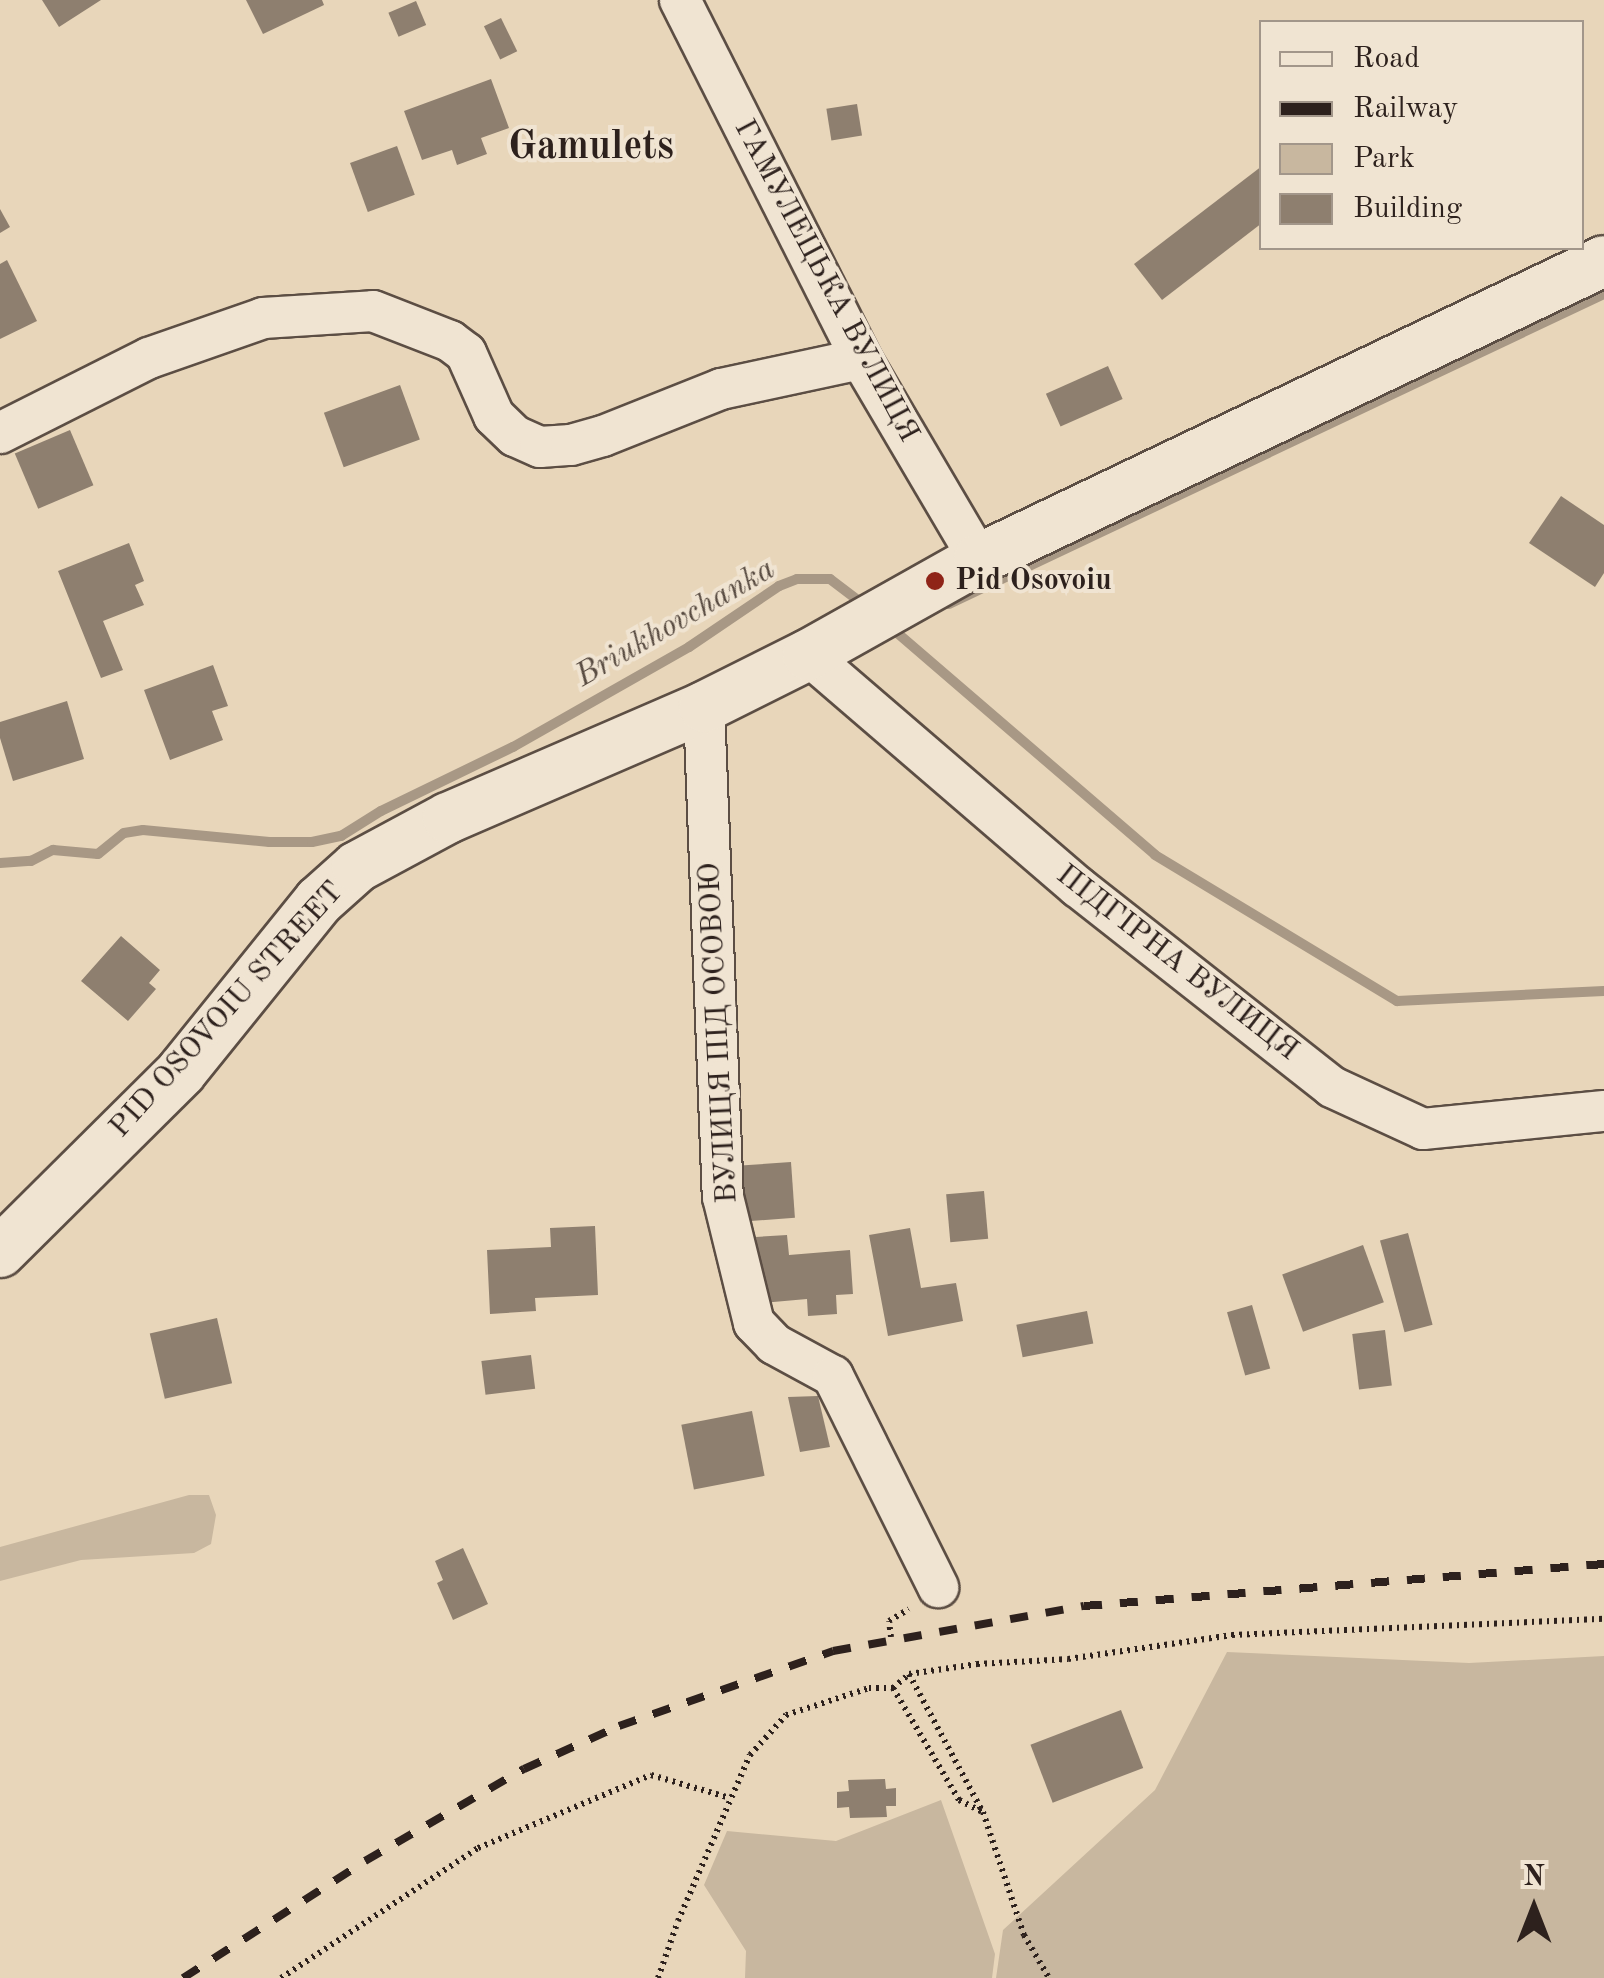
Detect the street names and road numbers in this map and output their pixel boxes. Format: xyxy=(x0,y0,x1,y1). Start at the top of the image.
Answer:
street label: ГАМУЛЕЦЬКА ВУЛИЦЯ xyxy=(726,113,926,449)
street label: ПІДГІРНА ВУЛИЦЯ xyxy=(1049,857,1305,1069)
street label: ВУЛИЦЯ ПІД ОСОВОЮ xyxy=(692,862,746,1204)
street label: PID OSOVOIU STREET xyxy=(102,874,352,1146)

